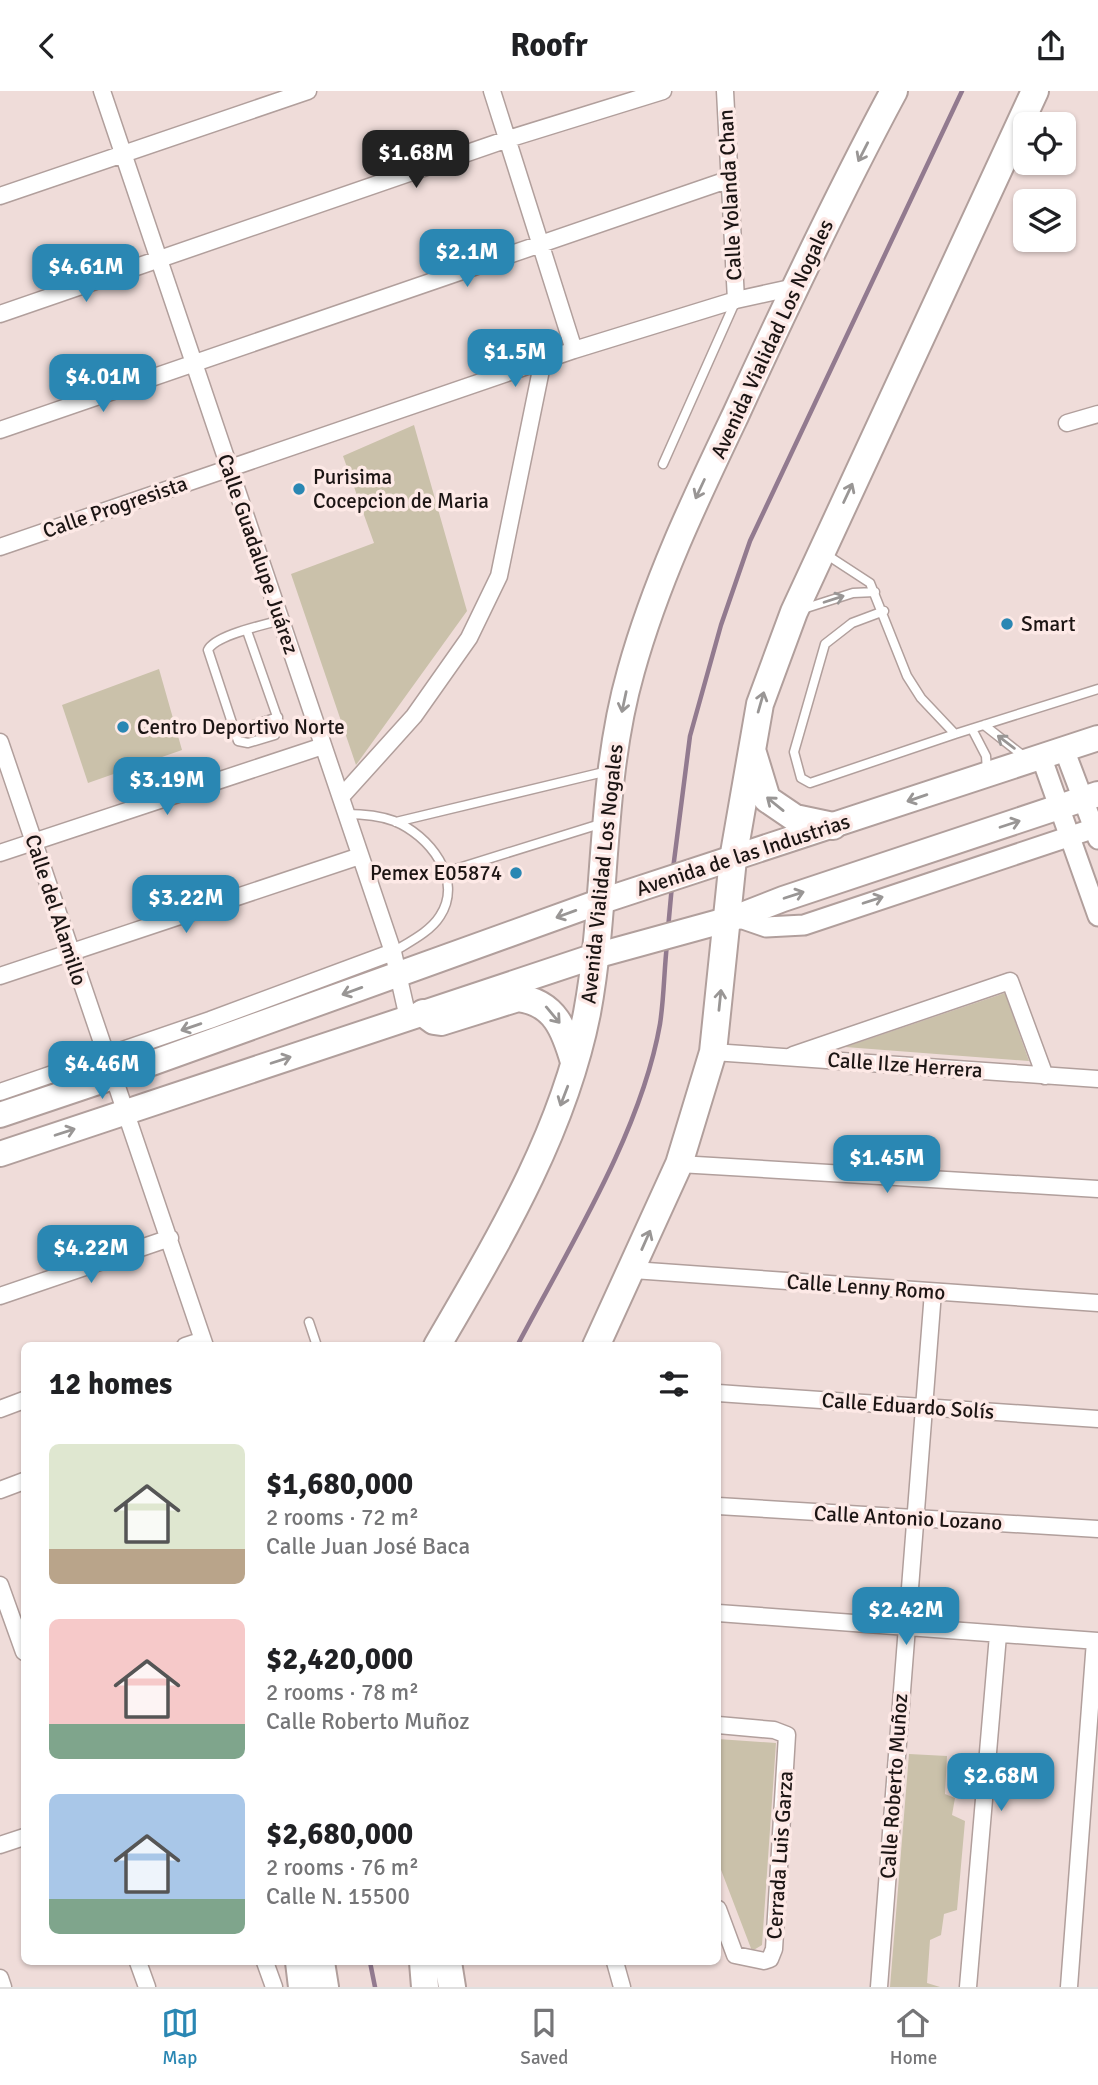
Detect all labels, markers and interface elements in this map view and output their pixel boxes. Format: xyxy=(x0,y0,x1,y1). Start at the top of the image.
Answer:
text: Roofr xyxy=(510,26,588,65)
icon: back xyxy=(28,27,66,65)
icon: share xyxy=(1032,27,1070,65)
street label: Calle Yolanda Chan xyxy=(713,109,747,281)
map controls xyxy=(1013,112,1076,252)
button: locate xyxy=(1013,112,1076,175)
pin: $1.68M xyxy=(359,131,473,190)
text: $1.68M xyxy=(378,138,454,167)
one-way arrow xyxy=(855,141,869,161)
button: layers xyxy=(1013,189,1076,252)
street label: Avenida Vialidad Los Nogales xyxy=(705,215,839,463)
pin: $2.1M xyxy=(418,229,516,289)
text: $2.1M xyxy=(435,237,499,266)
pin: $4.61M xyxy=(29,245,143,304)
text: $4.61M xyxy=(48,252,124,281)
pin: $1.5M xyxy=(466,329,564,389)
text: $1.5M xyxy=(483,337,547,366)
pin: $4.01M xyxy=(46,355,160,414)
text: $4.01M xyxy=(65,362,141,391)
street label: Calle Guadalupe Juárez xyxy=(212,450,304,658)
place label: Purisima Cocepcion de Maria xyxy=(313,464,489,514)
street label: Calle Progresista xyxy=(39,470,191,544)
one-way arrow xyxy=(693,478,706,499)
marker: Purisima Cocepcion de Maria xyxy=(291,481,307,497)
one-way arrow xyxy=(842,482,855,504)
one-way arrow xyxy=(823,592,845,605)
place label: Smart xyxy=(1021,611,1076,637)
marker: Smart xyxy=(999,616,1015,632)
one-way arrow xyxy=(616,690,630,713)
one-way arrow xyxy=(756,692,769,714)
place label: Centro Deportivo Norte xyxy=(137,714,345,740)
marker: Centro Deportivo Norte xyxy=(115,719,131,735)
one-way arrow xyxy=(997,735,1016,750)
street label: Avenida Vialidad Los Nogales xyxy=(575,743,629,1005)
pin: $3.19M xyxy=(110,757,224,817)
text: $3.19M xyxy=(129,765,205,794)
one-way arrow xyxy=(906,792,928,805)
one-way arrow xyxy=(767,796,785,811)
street label: Avenida de las Industrias xyxy=(633,808,853,902)
one-way arrow xyxy=(998,817,1020,829)
street label: Calle del Alamillo xyxy=(19,831,93,989)
place label: Pemex E05874 xyxy=(370,860,502,886)
marker: Pemex E05874 xyxy=(508,865,524,881)
pin: $3.22M xyxy=(129,875,243,935)
text: $3.22M xyxy=(148,883,224,912)
one-way arrow xyxy=(782,888,804,900)
one-way arrow xyxy=(861,893,883,905)
one-way arrow xyxy=(555,909,577,921)
one-way arrow xyxy=(341,986,363,998)
one-way arrow xyxy=(714,989,727,1012)
one-way arrow xyxy=(545,1006,561,1024)
one-way arrow xyxy=(180,1021,202,1034)
pin: $4.46M xyxy=(45,1041,159,1101)
street label: Calle Ilze Herrera xyxy=(826,1047,984,1083)
text: $4.46M xyxy=(64,1049,140,1078)
one-way arrow xyxy=(269,1053,291,1065)
one-way arrow xyxy=(557,1084,569,1106)
one-way arrow xyxy=(53,1125,75,1137)
pin: $1.45M xyxy=(830,1135,944,1195)
text: $1.45M xyxy=(849,1143,925,1172)
pin: $4.22M xyxy=(34,1225,148,1285)
one-way arrow xyxy=(640,1230,653,1251)
text: $4.22M xyxy=(53,1233,129,1262)
street label: Calle Lenny Romo xyxy=(786,1268,946,1306)
icon: filters xyxy=(655,1365,693,1403)
text: 12 homes xyxy=(49,1366,172,1403)
street label: Calle Eduardo Solís xyxy=(821,1387,995,1425)
text: $1,680,000 xyxy=(266,1466,413,1503)
icon: home xyxy=(105,1472,189,1556)
street label: Calle Antonio Lozano xyxy=(813,1500,1003,1536)
text: 2 rooms · 72 m² xyxy=(266,1503,419,1532)
text: Calle Juan José Baca xyxy=(266,1532,470,1561)
pin: $2.42M xyxy=(849,1587,963,1647)
text: $2.42M xyxy=(868,1595,944,1624)
text: $2,420,000 xyxy=(266,1641,413,1678)
icon: home xyxy=(105,1647,189,1731)
text: 2 rooms · 78 m² xyxy=(266,1678,419,1707)
street label: Calle Roberto Muñoz xyxy=(875,1692,913,1880)
text: Calle Roberto Muñoz xyxy=(266,1707,469,1736)
pin: $2.68M xyxy=(944,1753,1058,1813)
text: $2.68M xyxy=(963,1761,1039,1790)
street label: Cerrada Luis Garza xyxy=(761,1770,799,1940)
text: $2,680,000 xyxy=(266,1816,413,1853)
icon: home xyxy=(105,1822,189,1906)
text: 2 rooms · 76 m² xyxy=(266,1853,419,1882)
text: Calle N. 15500 xyxy=(266,1882,410,1911)
tab: Map xyxy=(161,2004,199,2070)
tab: Saved xyxy=(520,2004,568,2070)
tab: Home xyxy=(890,2004,937,2070)

